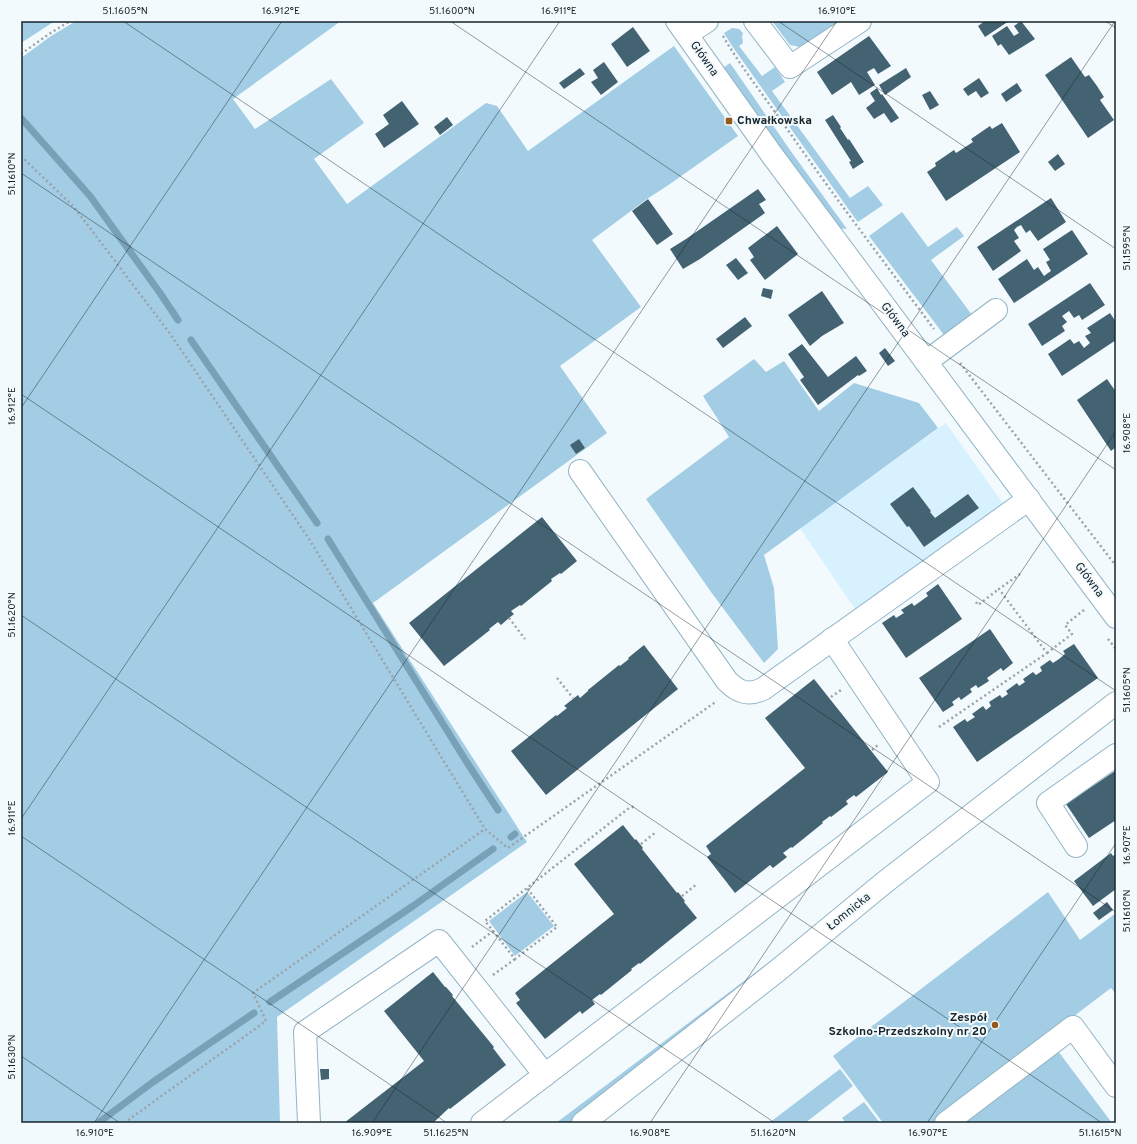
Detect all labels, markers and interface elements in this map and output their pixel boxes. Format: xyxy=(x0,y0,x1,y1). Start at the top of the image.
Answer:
text: 51.1605°N xyxy=(102,5,148,18)
text: 16.912°E xyxy=(262,5,300,18)
text: 51.1600°N xyxy=(429,5,475,18)
text: 16.911°E xyxy=(541,5,577,18)
text: 16.910°E xyxy=(818,5,856,18)
street label: Główna xyxy=(686,38,722,80)
place label: Chwałkowska xyxy=(737,113,812,129)
marker: Chwałkowska xyxy=(724,116,734,126)
text: 51.1610°N xyxy=(6,152,19,196)
text: 51.1595°N xyxy=(1121,225,1134,271)
street label: Główna xyxy=(877,299,913,341)
text: 16.912°E xyxy=(6,387,19,425)
text: 16.908°E xyxy=(1121,413,1134,453)
street label: Główna xyxy=(1071,559,1107,601)
text: 51.1620°N xyxy=(6,592,19,638)
text: 51.1605°N xyxy=(1121,667,1134,713)
text: 16.911°E xyxy=(6,800,19,836)
text: 16.907°E xyxy=(1121,825,1134,865)
street label: Łomnicka xyxy=(824,889,874,935)
text: 51.1610°N xyxy=(1121,889,1134,933)
place label: Zespół Szkolno-Przedszkolny nr 20 xyxy=(828,1010,987,1040)
marker: Zespół Szkolno-Przedszkolny nr 20 xyxy=(990,1020,1000,1030)
text: 51.1630°N xyxy=(6,1034,19,1080)
text: 16.910°E xyxy=(76,1127,114,1140)
text: 16.909°E xyxy=(352,1127,392,1140)
text: 51.1625°N xyxy=(423,1127,469,1140)
text: 16.908°E xyxy=(630,1127,670,1140)
text: 51.1620°N xyxy=(750,1127,796,1140)
text: 16.907°E xyxy=(908,1127,948,1140)
text: 51.1615°N xyxy=(1079,1127,1121,1140)

